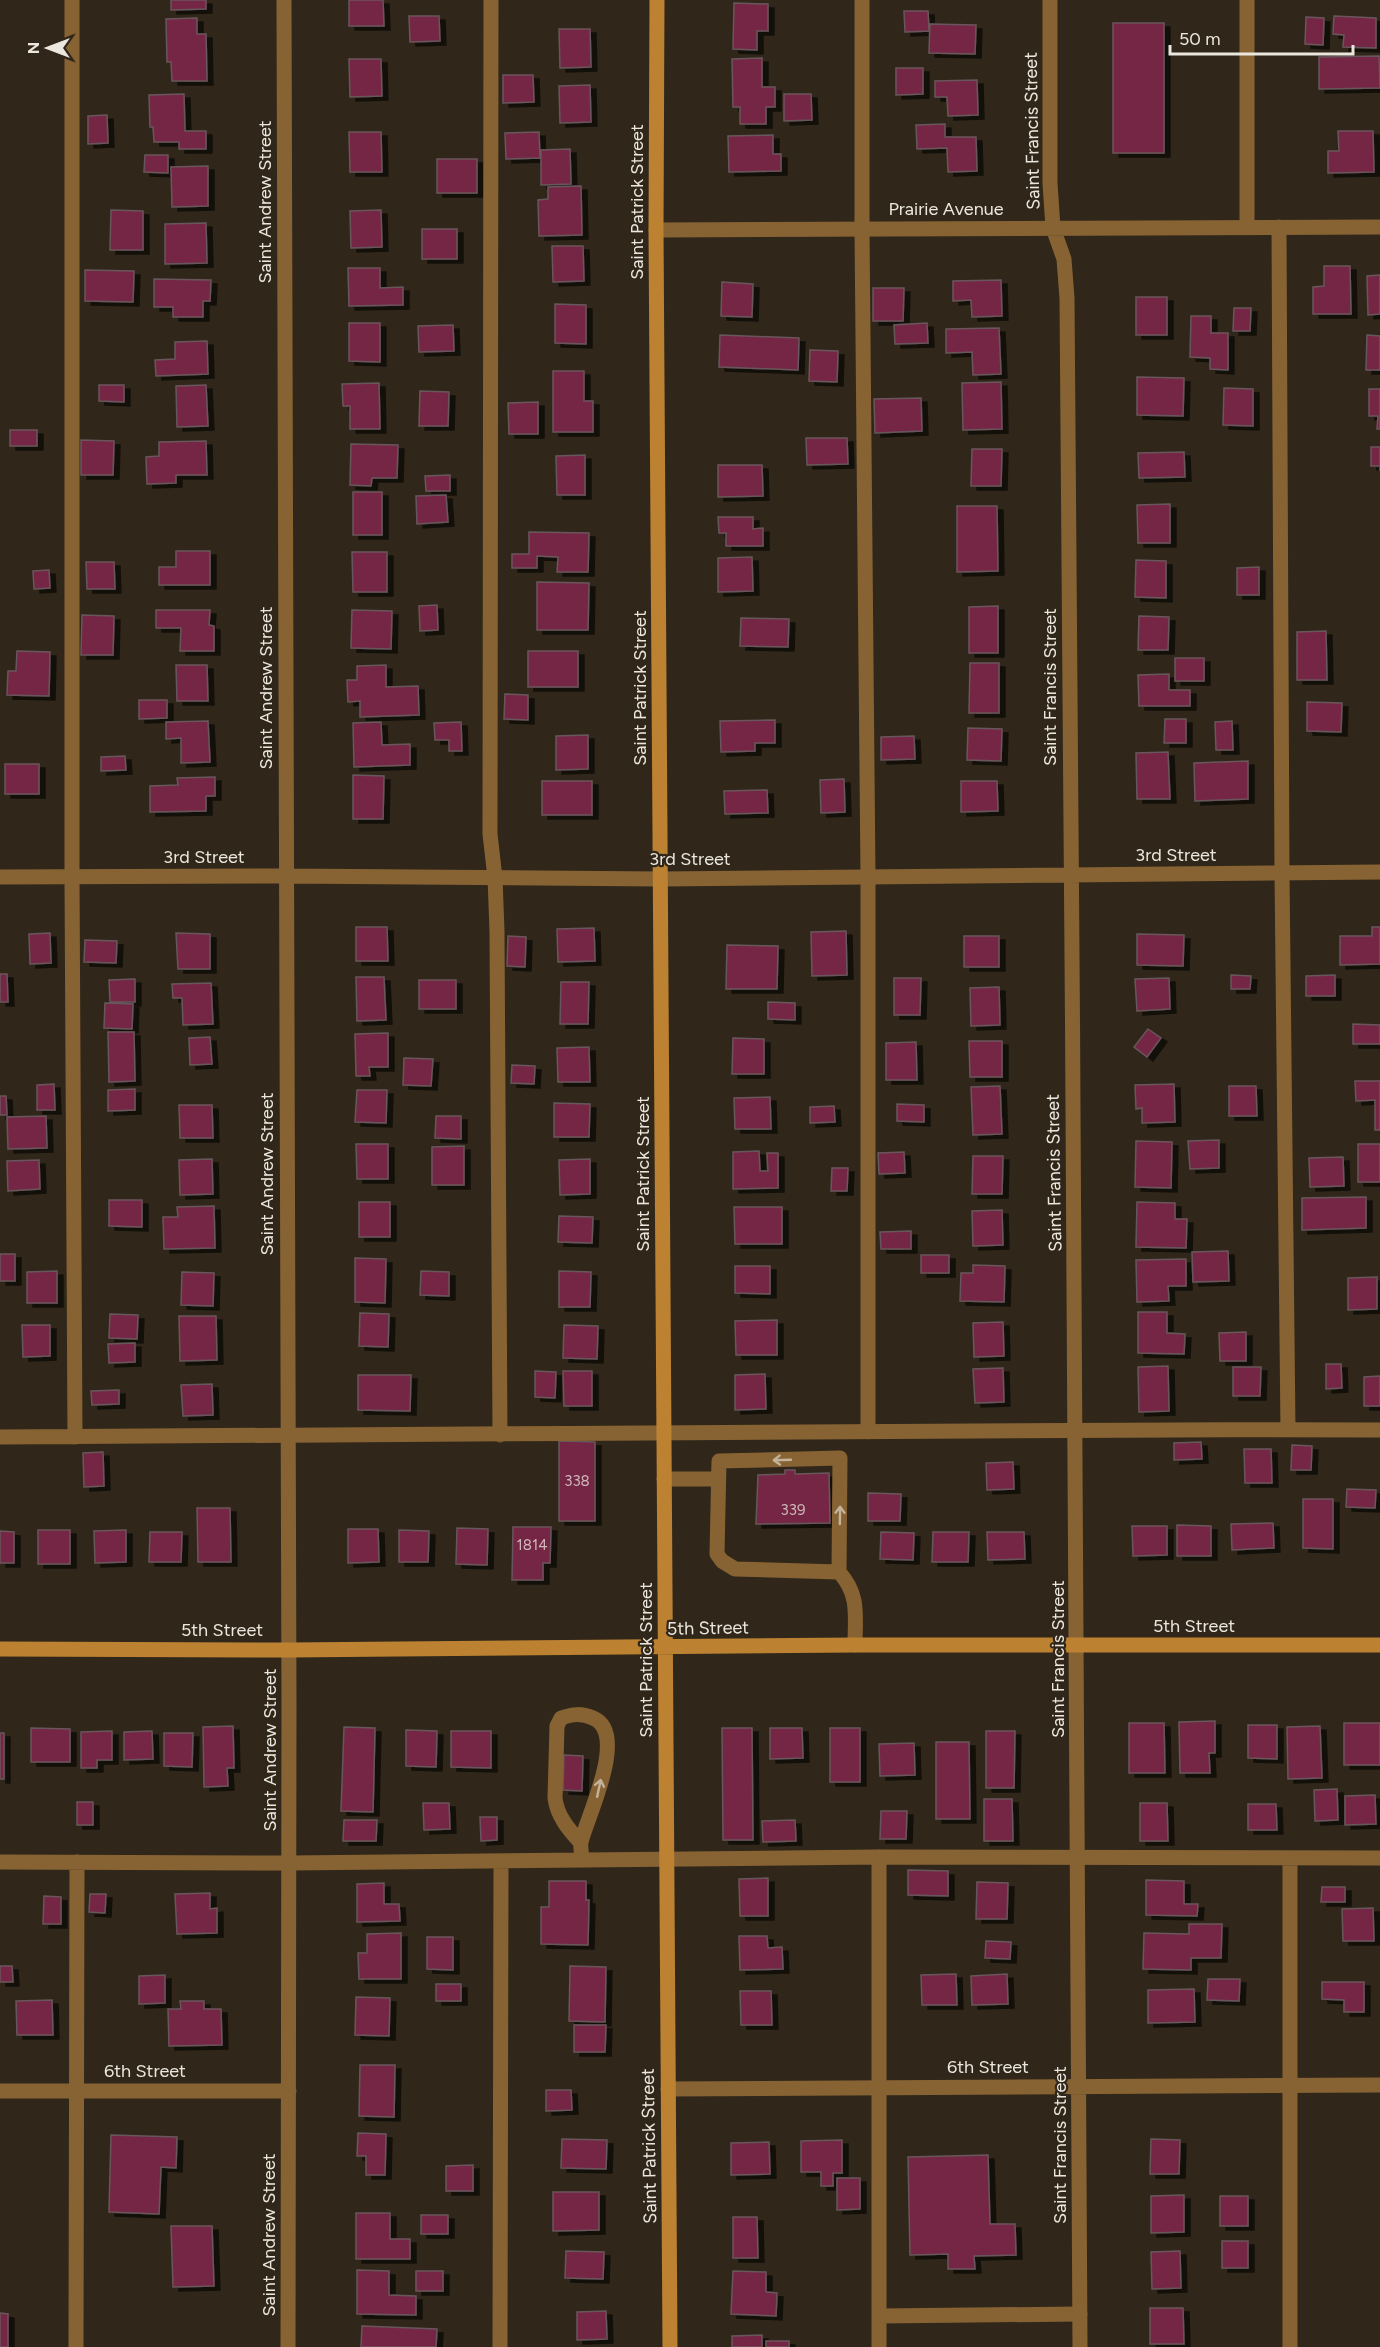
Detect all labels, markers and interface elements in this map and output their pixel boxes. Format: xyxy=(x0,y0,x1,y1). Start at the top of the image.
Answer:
north arrow xyxy=(18,18,78,78)
scale bar xyxy=(1170,18,1353,56)
text: 50 m xyxy=(1179,28,1221,50)
text: N xyxy=(24,42,43,54)
street label: Saint Francis Street xyxy=(1020,52,1044,210)
street label: Saint Andrew Street xyxy=(254,120,276,284)
street label: Saint Patrick Street xyxy=(626,124,648,280)
street label: Prairie Avenue xyxy=(888,198,1004,220)
street label: Saint Andrew Street xyxy=(255,606,277,770)
street label: Saint Francis Street xyxy=(1039,608,1061,766)
street label: Saint Patrick Street xyxy=(629,610,651,766)
street label: 3rd Street xyxy=(1135,844,1217,866)
street label: 3rd Street xyxy=(163,846,245,868)
street label: 3rd Street xyxy=(649,848,731,870)
street label: Saint Andrew Street xyxy=(256,1092,278,1256)
street label: Saint Francis Street xyxy=(1042,1094,1066,1252)
street label: Saint Patrick Street xyxy=(632,1096,654,1252)
one-way arrow xyxy=(772,1454,792,1465)
house number: 338 xyxy=(564,1472,590,1490)
house number: 339 xyxy=(781,1501,805,1519)
one-way arrow xyxy=(834,1506,846,1526)
house number: 1814 xyxy=(517,1536,547,1554)
street label: Saint Francis Street xyxy=(1047,1580,1069,1738)
street label: Saint Patrick Street xyxy=(635,1582,657,1738)
street label: 5th Street xyxy=(1153,1615,1235,1637)
street label: 5th Street xyxy=(667,1616,749,1640)
street label: 5th Street xyxy=(181,1619,263,1641)
street label: Saint Andrew Street xyxy=(259,1668,281,1832)
one-way arrow xyxy=(594,1778,606,1797)
street label: 6th Street xyxy=(947,2056,1029,2078)
street label: 6th Street xyxy=(104,2060,186,2082)
street label: Saint Francis Street xyxy=(1049,2066,1071,2224)
street label: Saint Patrick Street xyxy=(637,2068,661,2224)
street label: Saint Andrew Street xyxy=(258,2153,280,2317)

